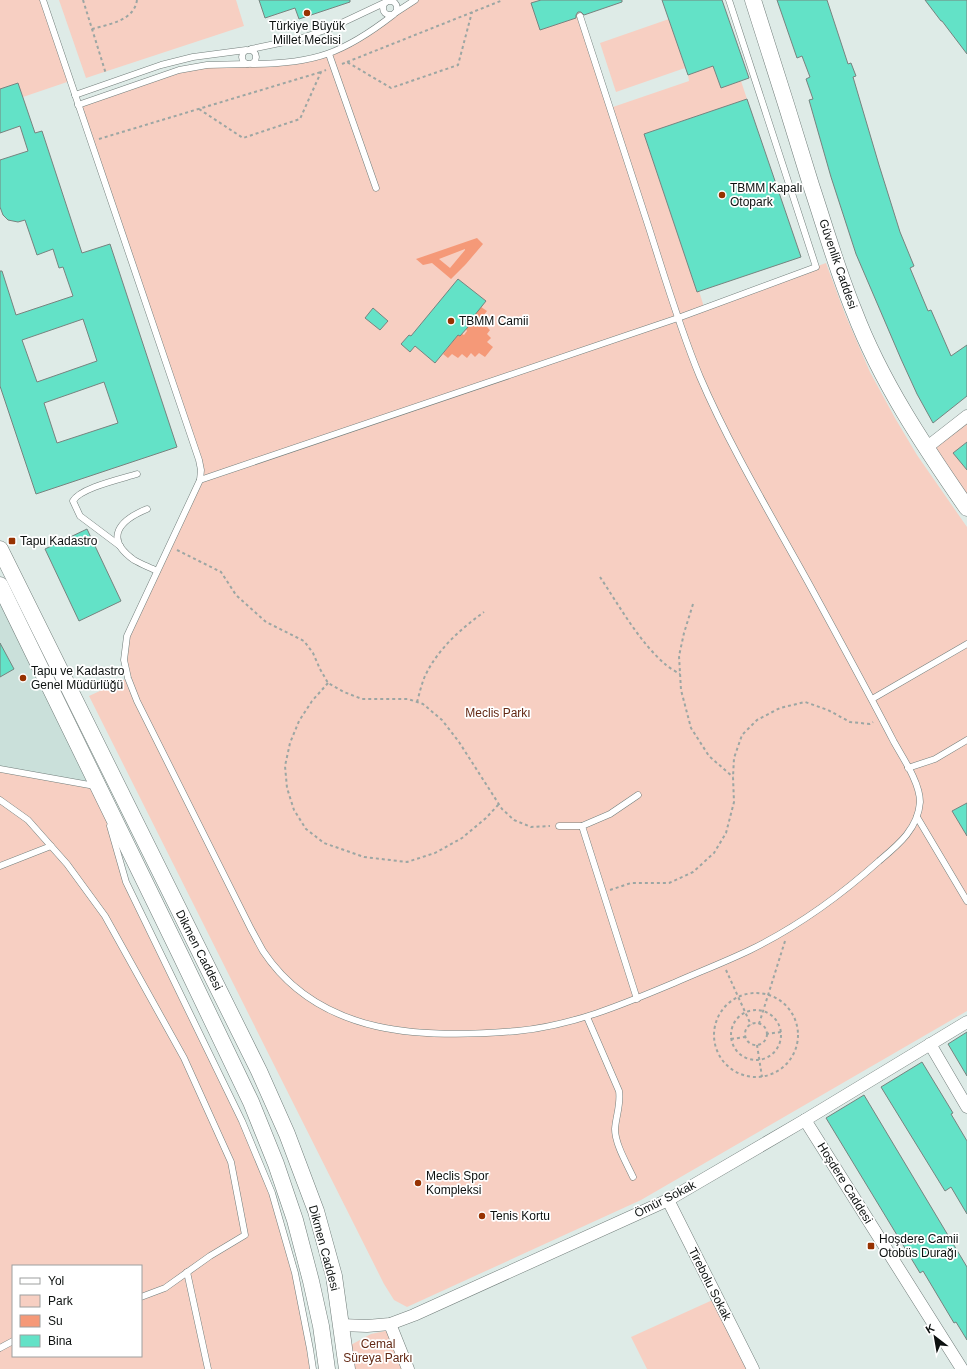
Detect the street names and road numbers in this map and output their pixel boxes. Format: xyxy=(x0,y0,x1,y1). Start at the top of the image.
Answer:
street label: Güvenlik Caddesi xyxy=(816,217,860,311)
street label: Dikmen Caddesi xyxy=(173,908,225,992)
street label: Hoşdere Caddesi xyxy=(814,1140,876,1226)
street label: Ömür Sokak xyxy=(632,1177,699,1220)
street label: Dikmen Caddesi xyxy=(306,1204,342,1292)
street label: Tirebolu Sokak xyxy=(686,1245,735,1324)

